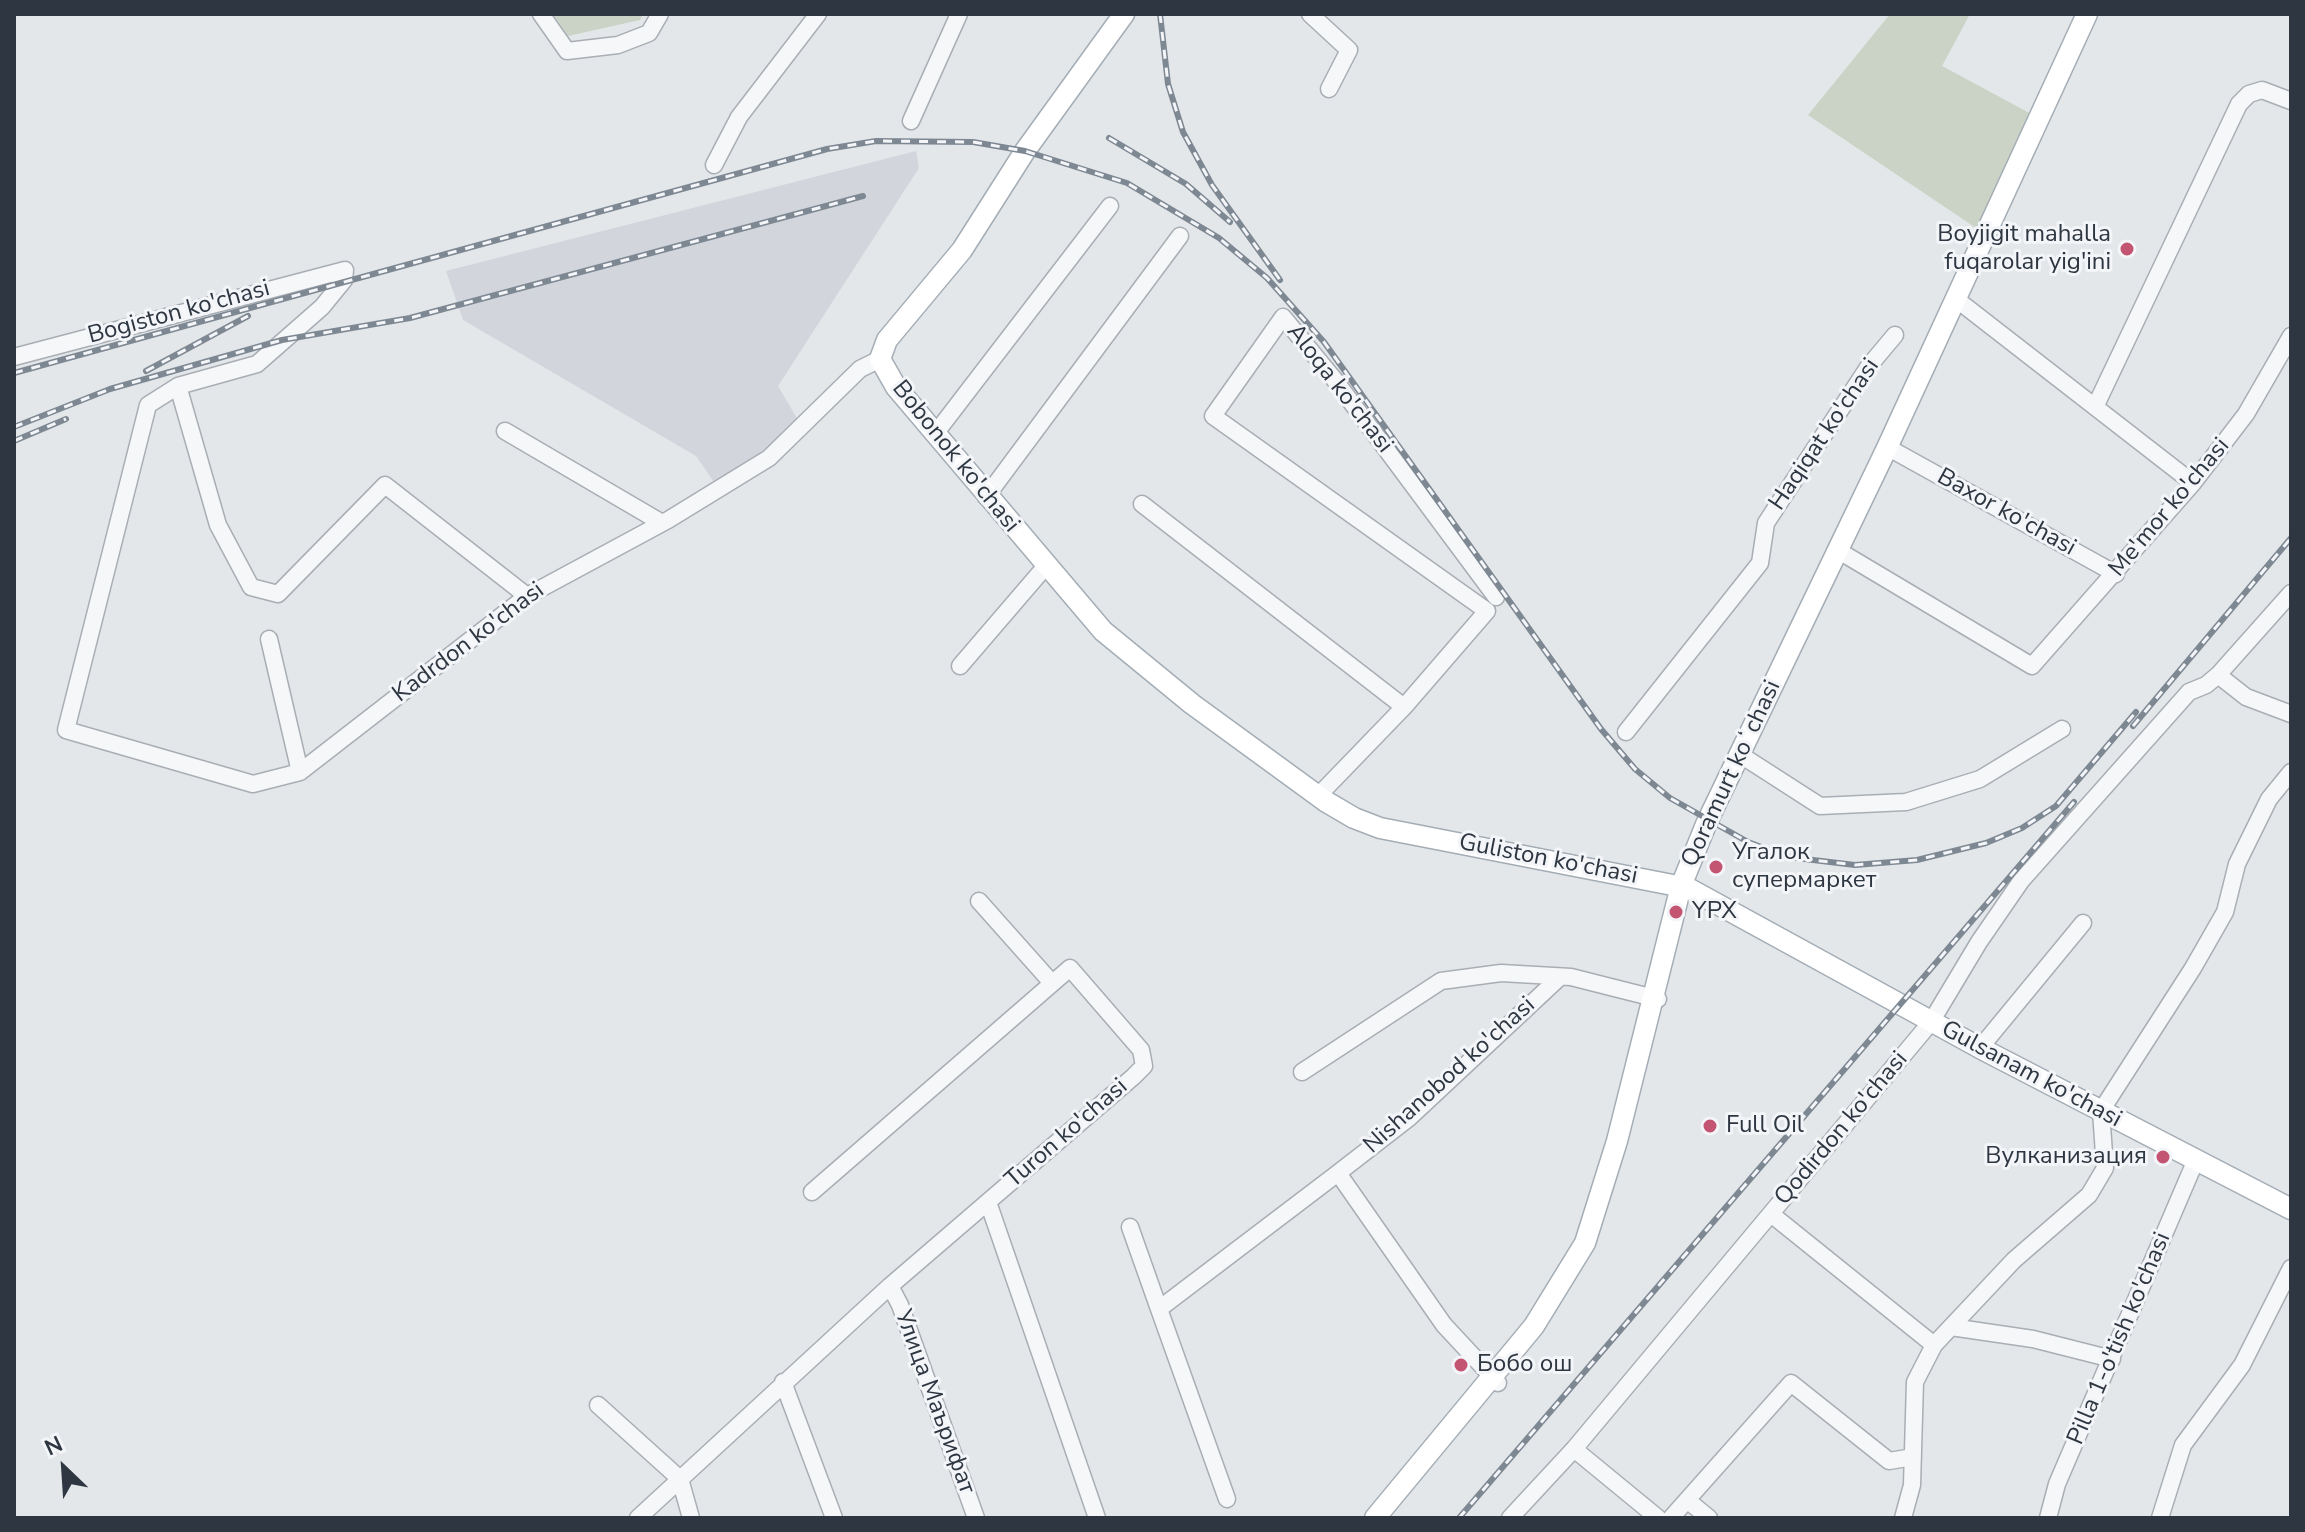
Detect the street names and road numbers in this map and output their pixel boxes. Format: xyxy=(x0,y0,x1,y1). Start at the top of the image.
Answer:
street label: Bogiston ko'chasi xyxy=(85,275,273,351)
street label: Aloqa ko'chasi xyxy=(1280,319,1398,459)
street label: Haqiqat ko'chasi xyxy=(1764,354,1886,516)
street label: Bobonok ko'chasi xyxy=(885,375,1025,539)
street label: Me'mor ko'chasi xyxy=(2104,433,2236,583)
street label: Baxor ko'chasi xyxy=(1932,463,2080,563)
street label: Kadrdon ko'chasi xyxy=(388,577,550,709)
street label: Qoramurt koʻchasi xyxy=(1676,676,1788,872)
street label: Guliston ko'chasi xyxy=(1456,829,1640,891)
street label: Nishanobod ko'chasi xyxy=(1358,991,1542,1161)
street label: Gulsanam ko'chasi xyxy=(1936,1015,2126,1135)
street label: Qodirdon ko'chasi xyxy=(1769,1046,1915,1212)
street label: Turon ko'chasi xyxy=(1000,1073,1134,1195)
street label: Pilla 1-o'tish ko'chasi xyxy=(2062,1229,2178,1449)
street label: Улица Маърифат xyxy=(887,1306,981,1498)

